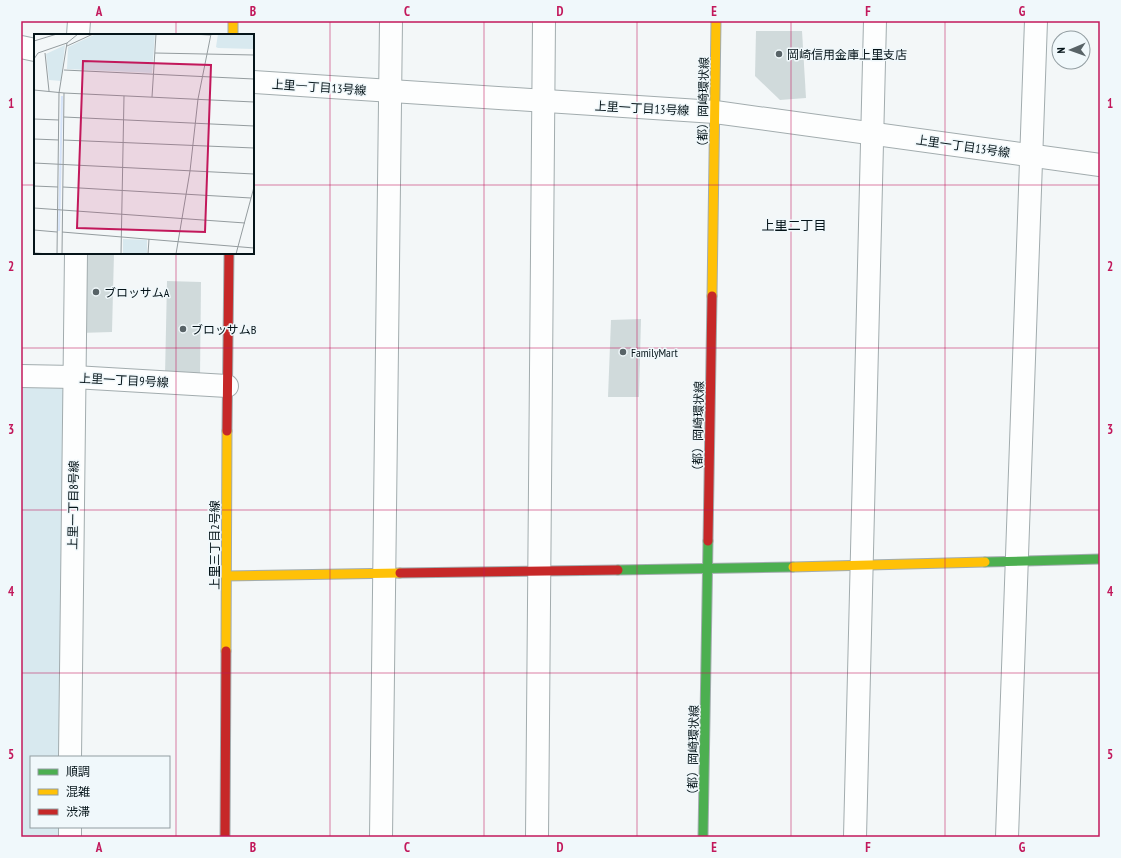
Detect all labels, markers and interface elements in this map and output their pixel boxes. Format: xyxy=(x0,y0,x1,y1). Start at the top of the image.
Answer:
text: A xyxy=(95,3,103,20)
text: B xyxy=(250,3,256,20)
text: C xyxy=(404,3,410,20)
text: D xyxy=(557,3,564,20)
text: E xyxy=(711,3,717,20)
text: F xyxy=(865,3,871,20)
text: G xyxy=(1019,3,1026,20)
north arrow xyxy=(1051,30,1091,70)
inset map xyxy=(34,34,254,254)
place label: 岡崎信用金庫上里支店 xyxy=(787,47,907,62)
text: N xyxy=(1054,47,1068,54)
marker: 岡崎信用金庫上里支店 xyxy=(774,49,784,59)
street label: （都）岡崎環状線 xyxy=(695,57,711,153)
street label: 上里一丁目13号線 xyxy=(271,76,367,98)
text: 1 xyxy=(8,95,14,112)
text: 1 xyxy=(1107,95,1113,112)
street label: 上里一丁目13号線 xyxy=(594,98,690,118)
street label: 上里一丁目13号線 xyxy=(915,132,1011,160)
district label: 上里二丁目 xyxy=(761,217,827,234)
text: 2 xyxy=(8,258,14,275)
text: 2 xyxy=(1107,258,1113,275)
place label: ブロッサムA xyxy=(104,285,170,300)
marker: ブロッサムA xyxy=(91,287,101,297)
place label: ブロッサムB xyxy=(191,322,257,337)
marker: ブロッサムB xyxy=(178,324,188,334)
place label: FamilyMart xyxy=(631,345,679,360)
marker: FamilyMart xyxy=(618,347,628,357)
street label: 上里一丁目9号線 xyxy=(79,370,169,390)
street label: （都）岡崎環状線 xyxy=(690,381,706,477)
text: 3 xyxy=(8,421,14,438)
text: 3 xyxy=(1107,421,1113,438)
street label: 上里一丁目8号線 xyxy=(65,460,81,550)
street label: 上里三丁目2号線 xyxy=(207,500,222,590)
text: 4 xyxy=(8,583,15,600)
text: 4 xyxy=(1107,583,1114,600)
street label: （都）岡崎環状線 xyxy=(685,705,701,801)
text: 5 xyxy=(8,746,14,763)
text: 5 xyxy=(1107,746,1113,763)
legend xyxy=(30,756,170,828)
text: 順調 xyxy=(66,764,90,779)
text: 混雑 xyxy=(66,784,90,799)
text: 渋滞 xyxy=(66,804,90,819)
text: A xyxy=(95,839,103,856)
text: B xyxy=(250,839,256,856)
text: C xyxy=(404,839,410,856)
text: D xyxy=(557,839,564,856)
text: E xyxy=(711,839,717,856)
text: F xyxy=(865,839,871,856)
text: G xyxy=(1019,839,1026,856)

